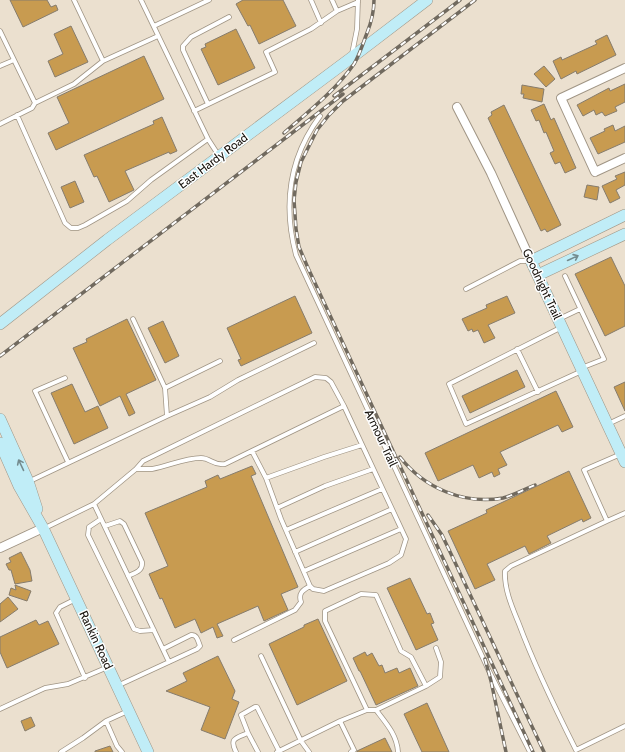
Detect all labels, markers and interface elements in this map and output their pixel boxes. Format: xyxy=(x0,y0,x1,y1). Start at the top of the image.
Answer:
street label: East Hardy Road xyxy=(175,130,250,192)
street label: Goodnight Trail xyxy=(520,246,565,322)
one-way arrow xyxy=(567,254,579,261)
street label: Armour Trail xyxy=(362,407,401,469)
one-way arrow xyxy=(17,460,24,472)
street label: Rankin Road xyxy=(76,608,117,672)

